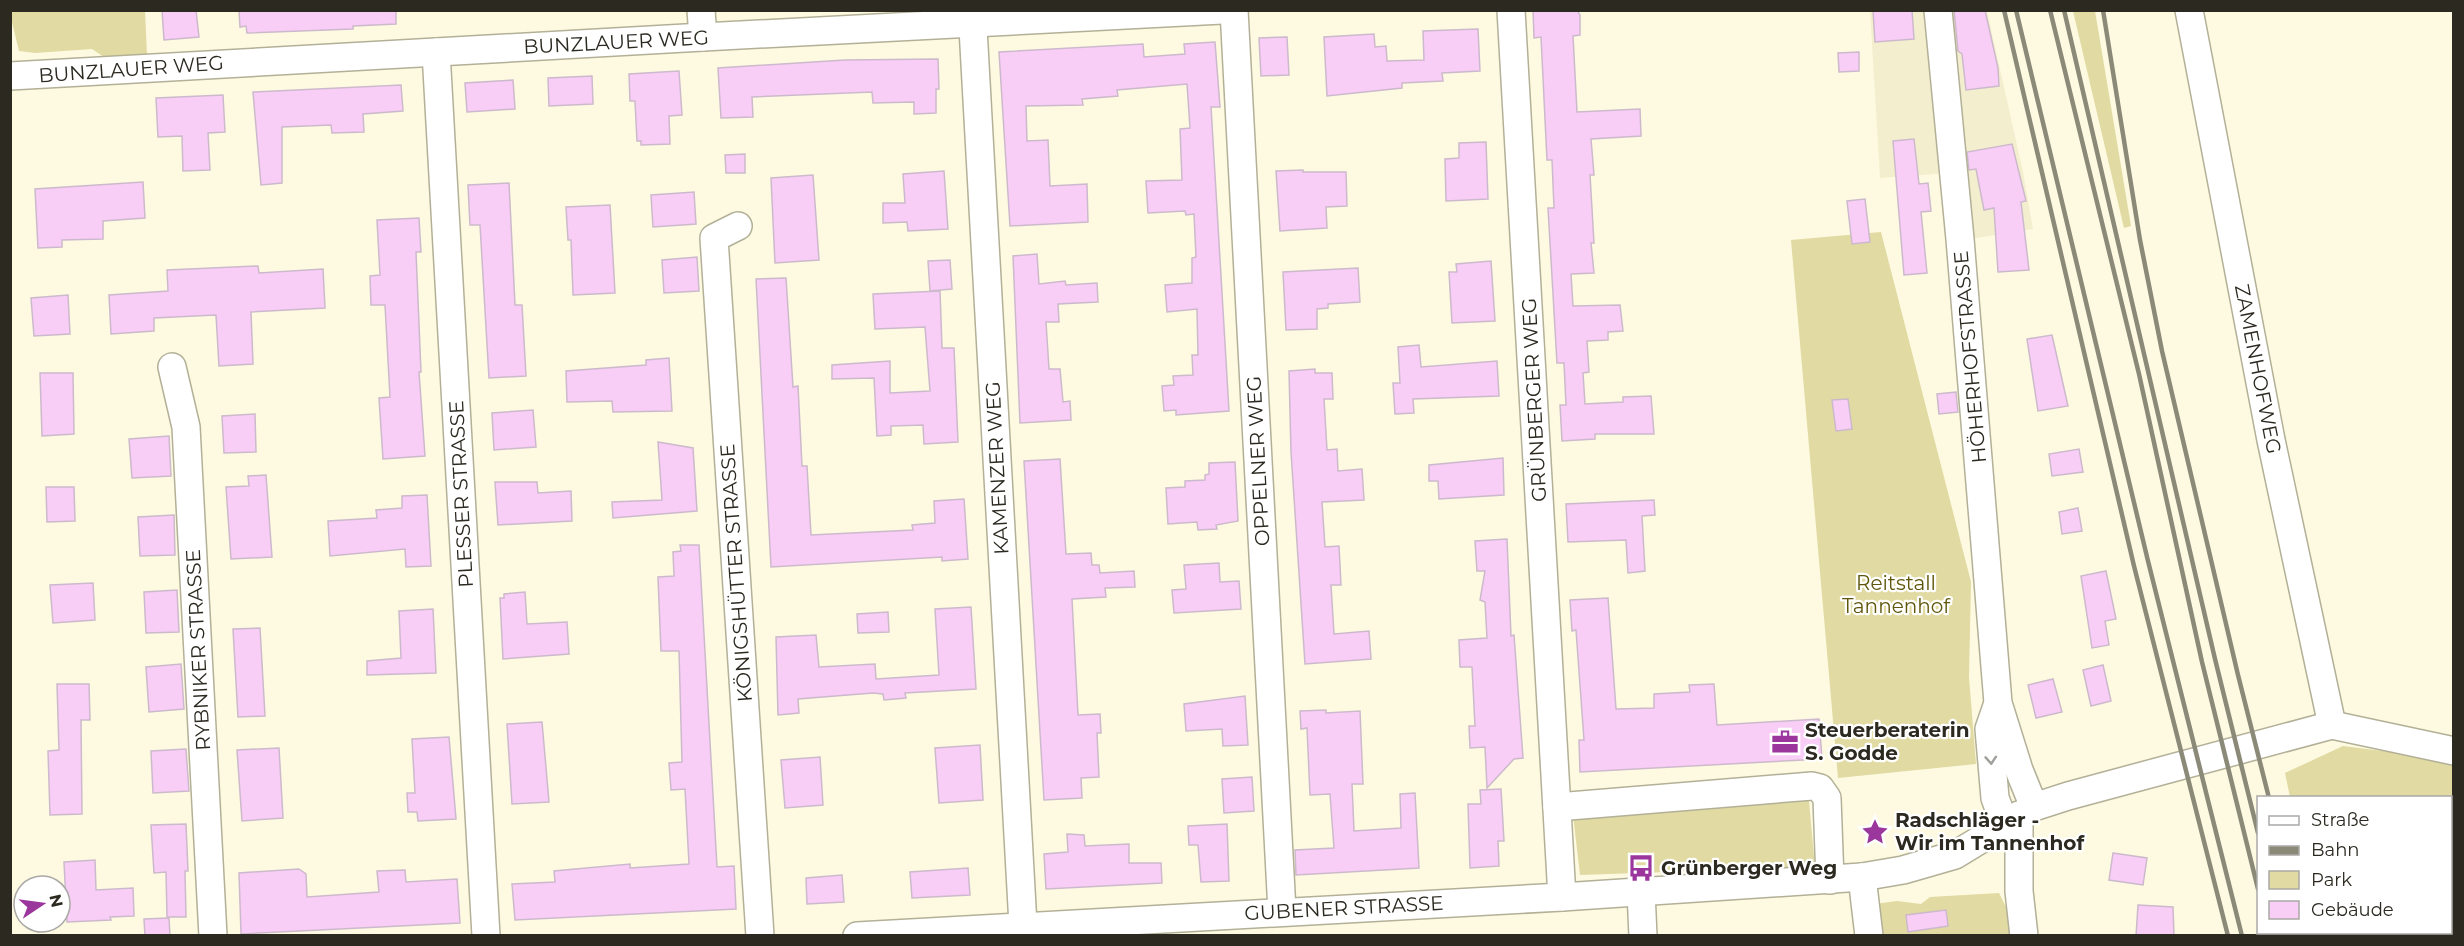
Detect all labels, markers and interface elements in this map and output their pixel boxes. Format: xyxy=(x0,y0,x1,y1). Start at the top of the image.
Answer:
street label: BUNZLAUER WEG xyxy=(523,25,709,59)
street label: BUNZLAUER WEG xyxy=(38,51,224,87)
street label: HÖHERHOFSTRASSE xyxy=(1949,250,1991,464)
street label: ZAMENHOFWEG xyxy=(2230,282,2286,456)
street label: GRÜNBERGER WEG xyxy=(1517,297,1551,503)
street label: OPPELNER WEG xyxy=(1242,375,1274,547)
street label: KAMENZER WEG xyxy=(980,381,1014,555)
street label: PLESSER STRASSE xyxy=(444,400,478,588)
street label: KÖNIGSHÜTTER STRASSE xyxy=(715,443,757,703)
street label: RYBNIKER STRASSE xyxy=(181,549,215,751)
park label: Reitstall Tannenhof xyxy=(1842,571,1951,618)
place label: Steuerberaterin S. Godde xyxy=(1805,718,1970,765)
office icon: Steuerberaterin S. Godde xyxy=(1770,727,1800,757)
one-way arrow xyxy=(1985,756,1998,765)
legend xyxy=(2257,796,2452,934)
place label: Radschläger - Wir im Tannenhof xyxy=(1895,808,2085,855)
text: Straße xyxy=(2311,809,2370,831)
place icon: Radschläger - Wir im Tannenhof xyxy=(1860,817,1890,847)
text: Bahn xyxy=(2311,839,2360,861)
bus stop icon: Grünberger Weg xyxy=(1626,853,1656,883)
place label: Grünberger Weg xyxy=(1661,856,1837,880)
text: Park xyxy=(2311,869,2352,891)
north arrow xyxy=(12,874,72,934)
street label: GUBENER STRASSE xyxy=(1244,891,1444,925)
text: N xyxy=(45,892,67,909)
text: Gebäude xyxy=(2311,899,2394,921)

